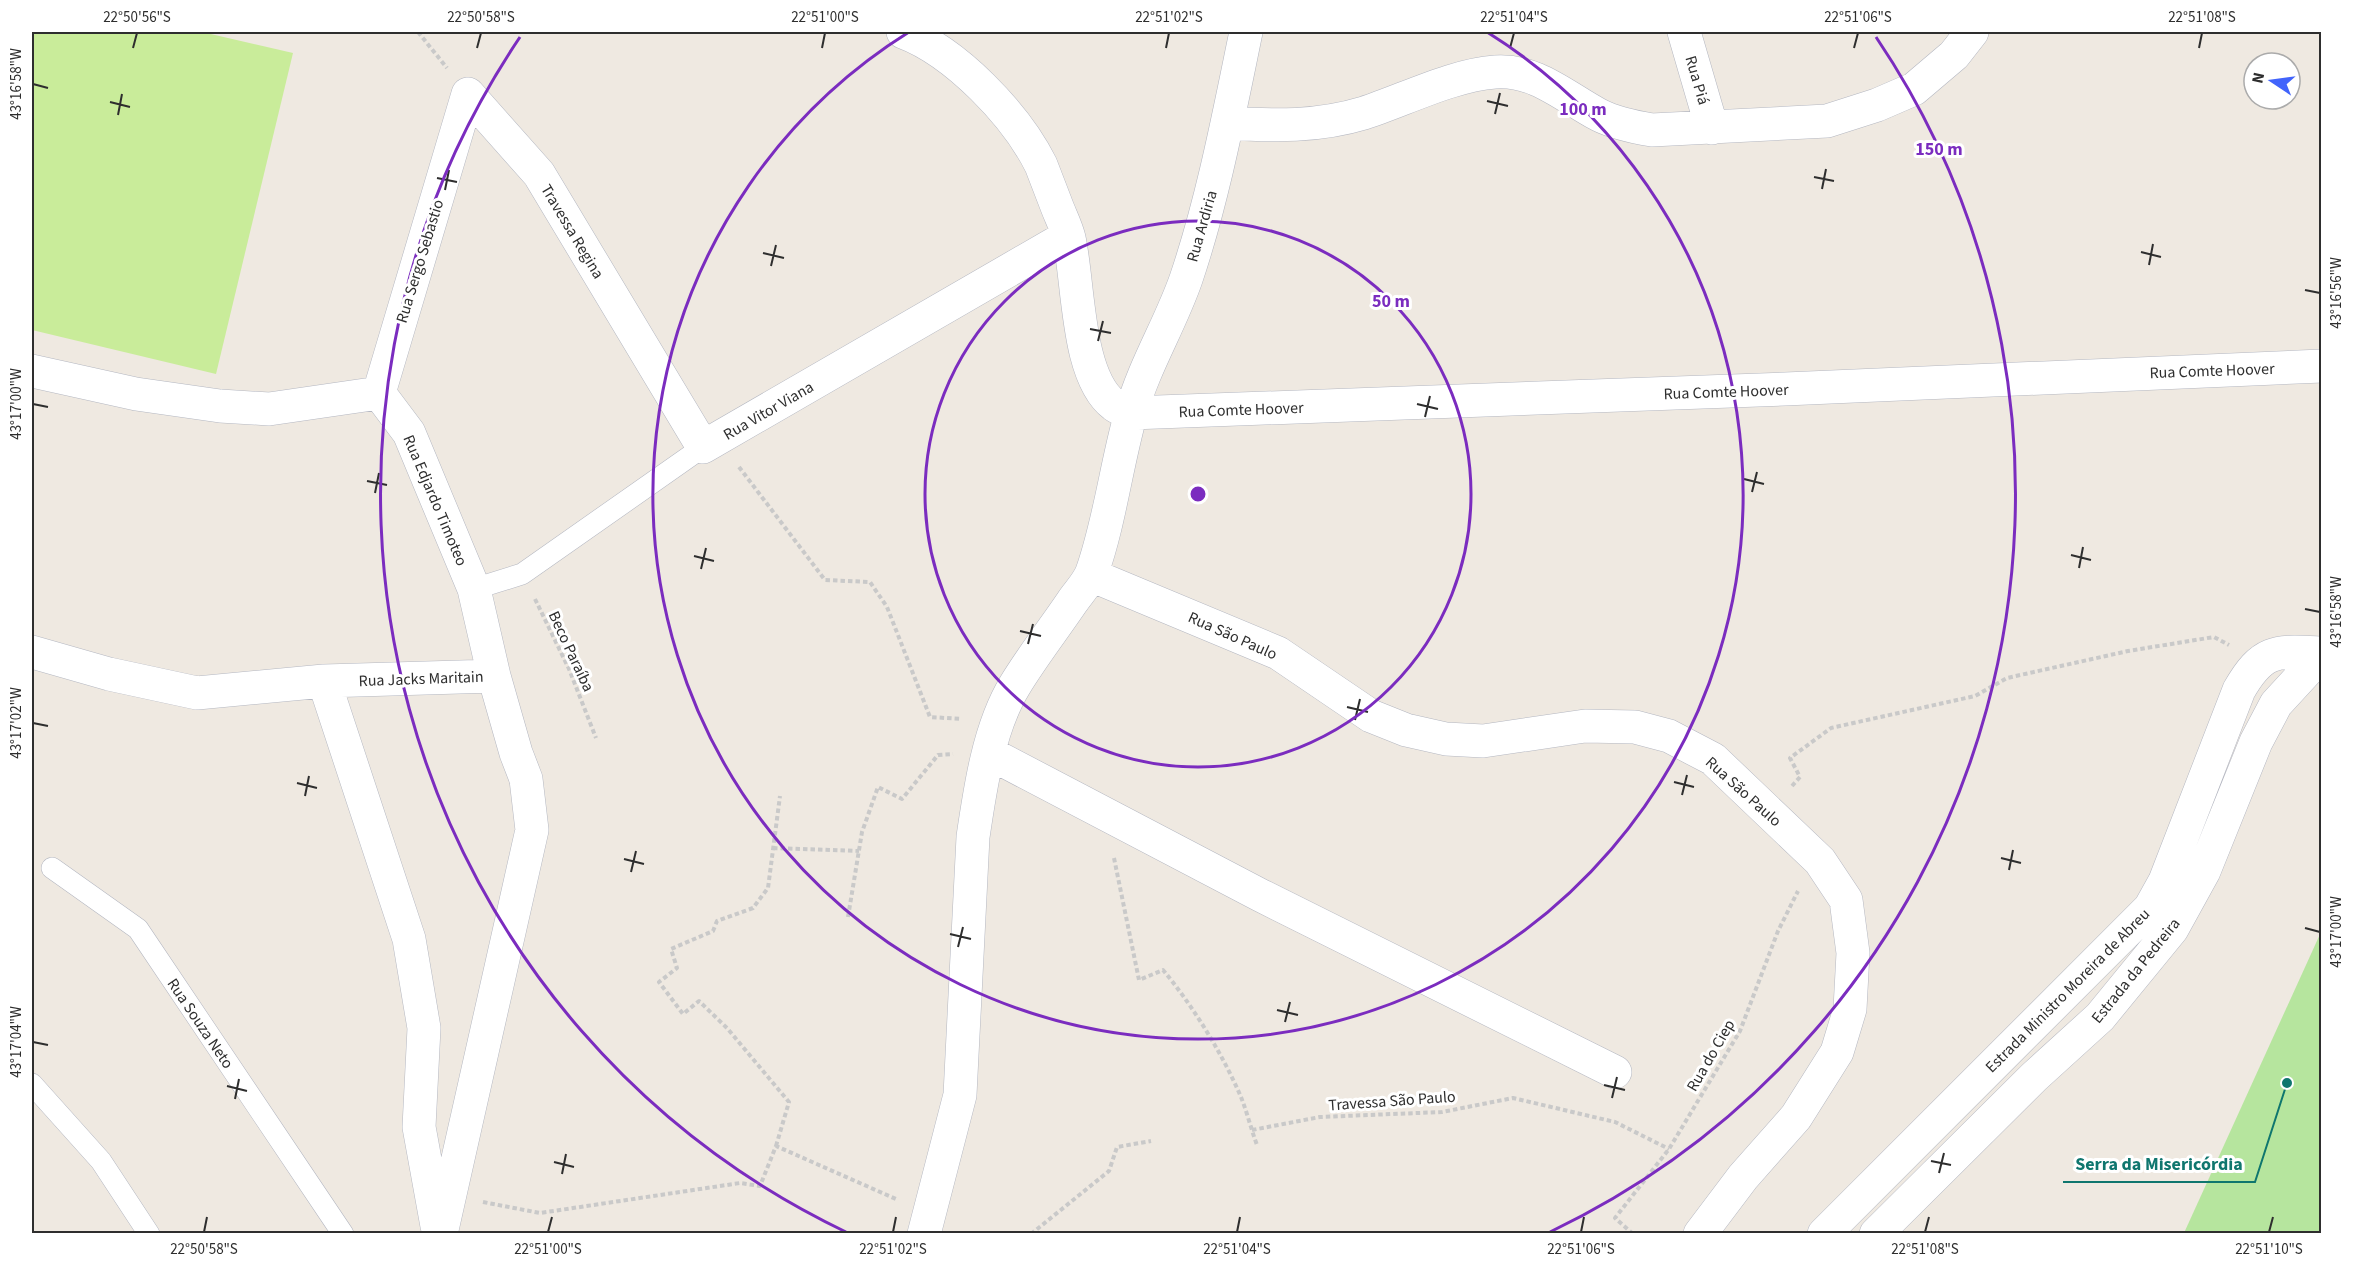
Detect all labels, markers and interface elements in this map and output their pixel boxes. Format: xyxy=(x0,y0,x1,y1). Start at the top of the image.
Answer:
text: 22°50'56"S xyxy=(103,7,171,28)
text: 22°50'58"S xyxy=(447,7,515,28)
text: 22°51'00"S xyxy=(791,7,859,28)
text: 22°51'02"S xyxy=(1135,7,1203,28)
text: 22°51'04"S xyxy=(1480,7,1548,28)
text: 22°51'06"S xyxy=(1824,7,1892,28)
text: 22°51'08"S xyxy=(2168,7,2236,28)
text: 43°16'58"W xyxy=(6,48,27,120)
north arrow xyxy=(2242,51,2302,111)
street label: Rua Piá xyxy=(1680,53,1715,107)
text: N xyxy=(2246,70,2270,86)
text: 100 m xyxy=(1559,97,1607,122)
text: 150 m xyxy=(1915,137,1963,162)
street label: Travessa Regina xyxy=(535,180,609,283)
street label: Rua Ardiria xyxy=(1181,188,1223,265)
street label: Rua Sergo Sebastio xyxy=(391,197,449,326)
text: 43°16'56"W xyxy=(2326,257,2347,329)
text: 50 m xyxy=(1372,289,1410,314)
street label: Rua Comte Hoover xyxy=(2149,358,2275,384)
text: 43°17'00"W xyxy=(6,368,27,440)
street label: Rua Vitor Viana xyxy=(719,376,818,446)
street label: Rua Comte Hoover xyxy=(1663,379,1789,405)
street label: Rua Comte Hoover xyxy=(1178,397,1304,423)
street label: Rua Edjardo Timoteo xyxy=(398,431,473,569)
centre of rings xyxy=(1188,484,1208,504)
text: 43°16'58"W xyxy=(2326,576,2347,648)
street label: Rua São Paulo xyxy=(1185,606,1281,665)
street label: Beco Paraíba xyxy=(543,608,599,695)
street label: Rua Jacks Maritain xyxy=(358,666,484,692)
text: 43°17'02"W xyxy=(6,687,27,759)
street label: Rua São Paulo xyxy=(1701,752,1786,832)
text: 43°17'00"W xyxy=(2326,896,2347,968)
street label: Estrada Ministro Moreira de Abreu xyxy=(1981,904,2155,1078)
street label: Estrada da Pedreira xyxy=(2086,913,2185,1028)
street label: Rua Souza Neto xyxy=(162,974,239,1073)
text: 43°17'04"W xyxy=(6,1006,27,1078)
street label: Rua do Ciep xyxy=(1681,1015,1740,1096)
street label: Travessa São Paulo xyxy=(1328,1086,1456,1116)
callout: Serra da Misericórdia xyxy=(2063,1146,2255,1182)
text: Serra da Misericórdia xyxy=(2075,1152,2243,1177)
text: 22°50'58"S xyxy=(170,1239,238,1260)
text: 22°51'00"S xyxy=(514,1239,582,1260)
text: 22°51'02"S xyxy=(859,1239,927,1260)
text: 22°51'04"S xyxy=(1203,1239,1271,1260)
text: 22°51'06"S xyxy=(1547,1239,1615,1260)
text: 22°51'08"S xyxy=(1891,1239,1959,1260)
text: 22°51'10"S xyxy=(2235,1239,2303,1260)

